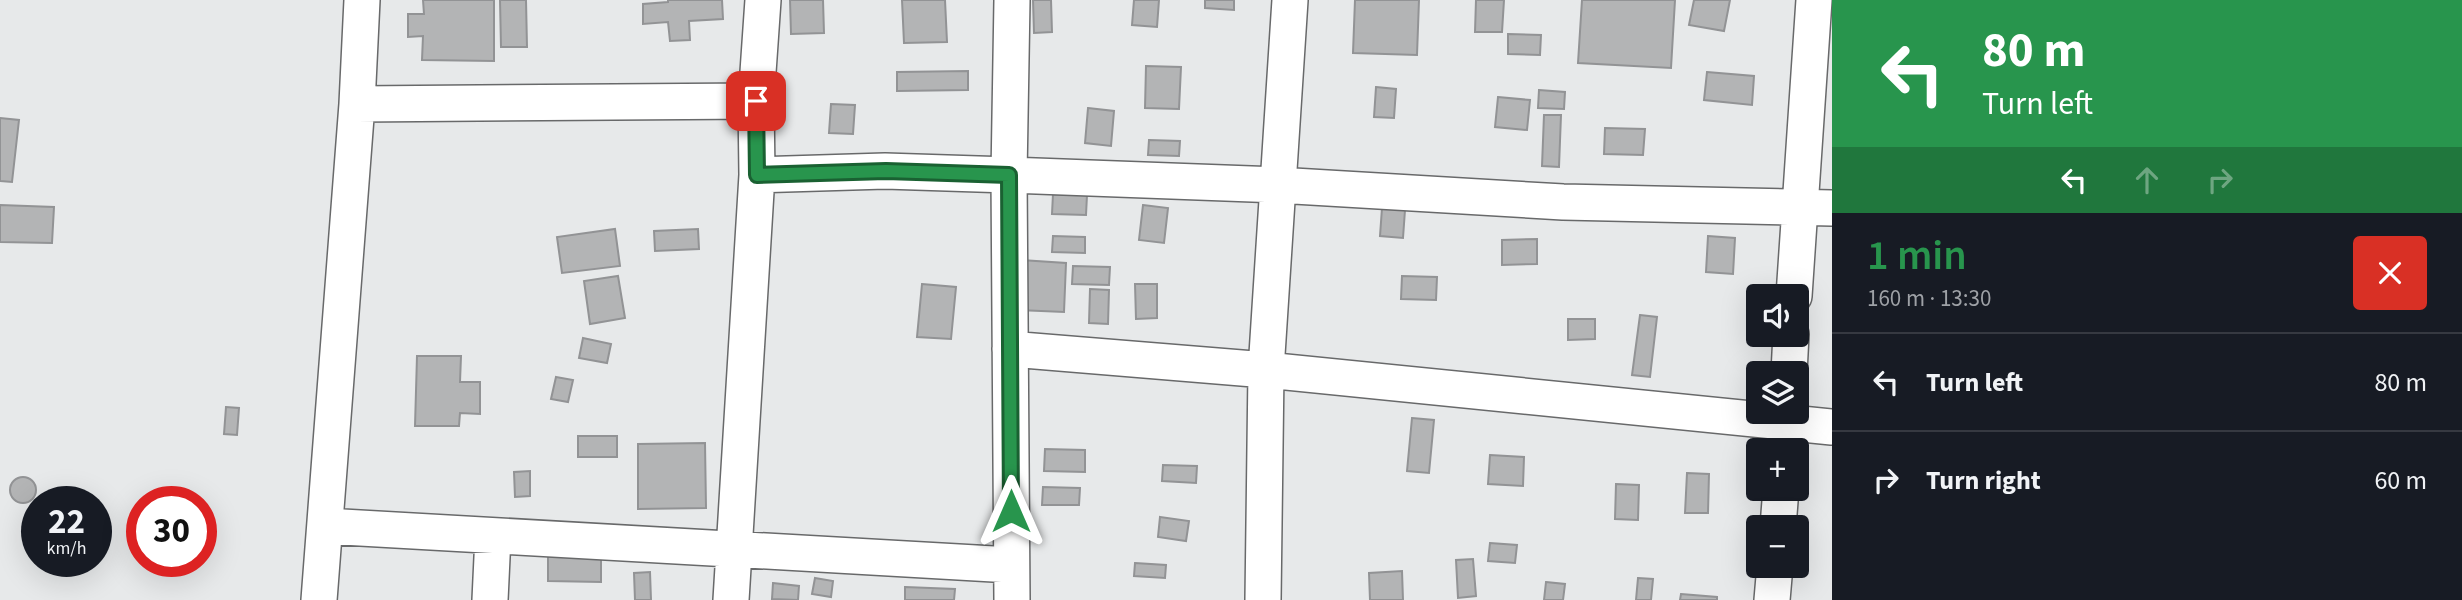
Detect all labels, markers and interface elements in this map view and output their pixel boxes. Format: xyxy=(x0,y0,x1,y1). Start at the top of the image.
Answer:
text: 80 m xyxy=(1982,16,2086,86)
icon: left xyxy=(1867,28,1958,119)
pin xyxy=(726,71,786,131)
text: Turn left xyxy=(1982,81,2093,127)
icon: arrive xyxy=(737,82,775,120)
icon: left xyxy=(2055,161,2093,199)
icon: ahead xyxy=(2128,161,2166,199)
icon: right xyxy=(2201,161,2239,199)
text: 1 min xyxy=(1867,226,1967,286)
button: close xyxy=(2353,236,2427,310)
text: 160 m · 13:30 xyxy=(1867,282,1991,315)
map controls xyxy=(1746,284,1809,578)
button: sound xyxy=(1746,284,1809,347)
button: layers xyxy=(1746,361,1809,424)
icon: left xyxy=(1867,363,1905,401)
text: Turn left xyxy=(1926,364,2023,401)
text: 80 m xyxy=(2374,364,2427,401)
button: + xyxy=(1746,438,1809,501)
icon: right xyxy=(1867,461,1905,499)
text: Turn right xyxy=(1926,462,2041,499)
text: 60 m xyxy=(2374,462,2427,499)
position arrow xyxy=(974,474,1048,548)
speed limit sign: 30 xyxy=(126,486,217,577)
text: 22 xyxy=(48,497,85,547)
button: − xyxy=(1746,515,1809,578)
text: km/h xyxy=(47,536,86,561)

